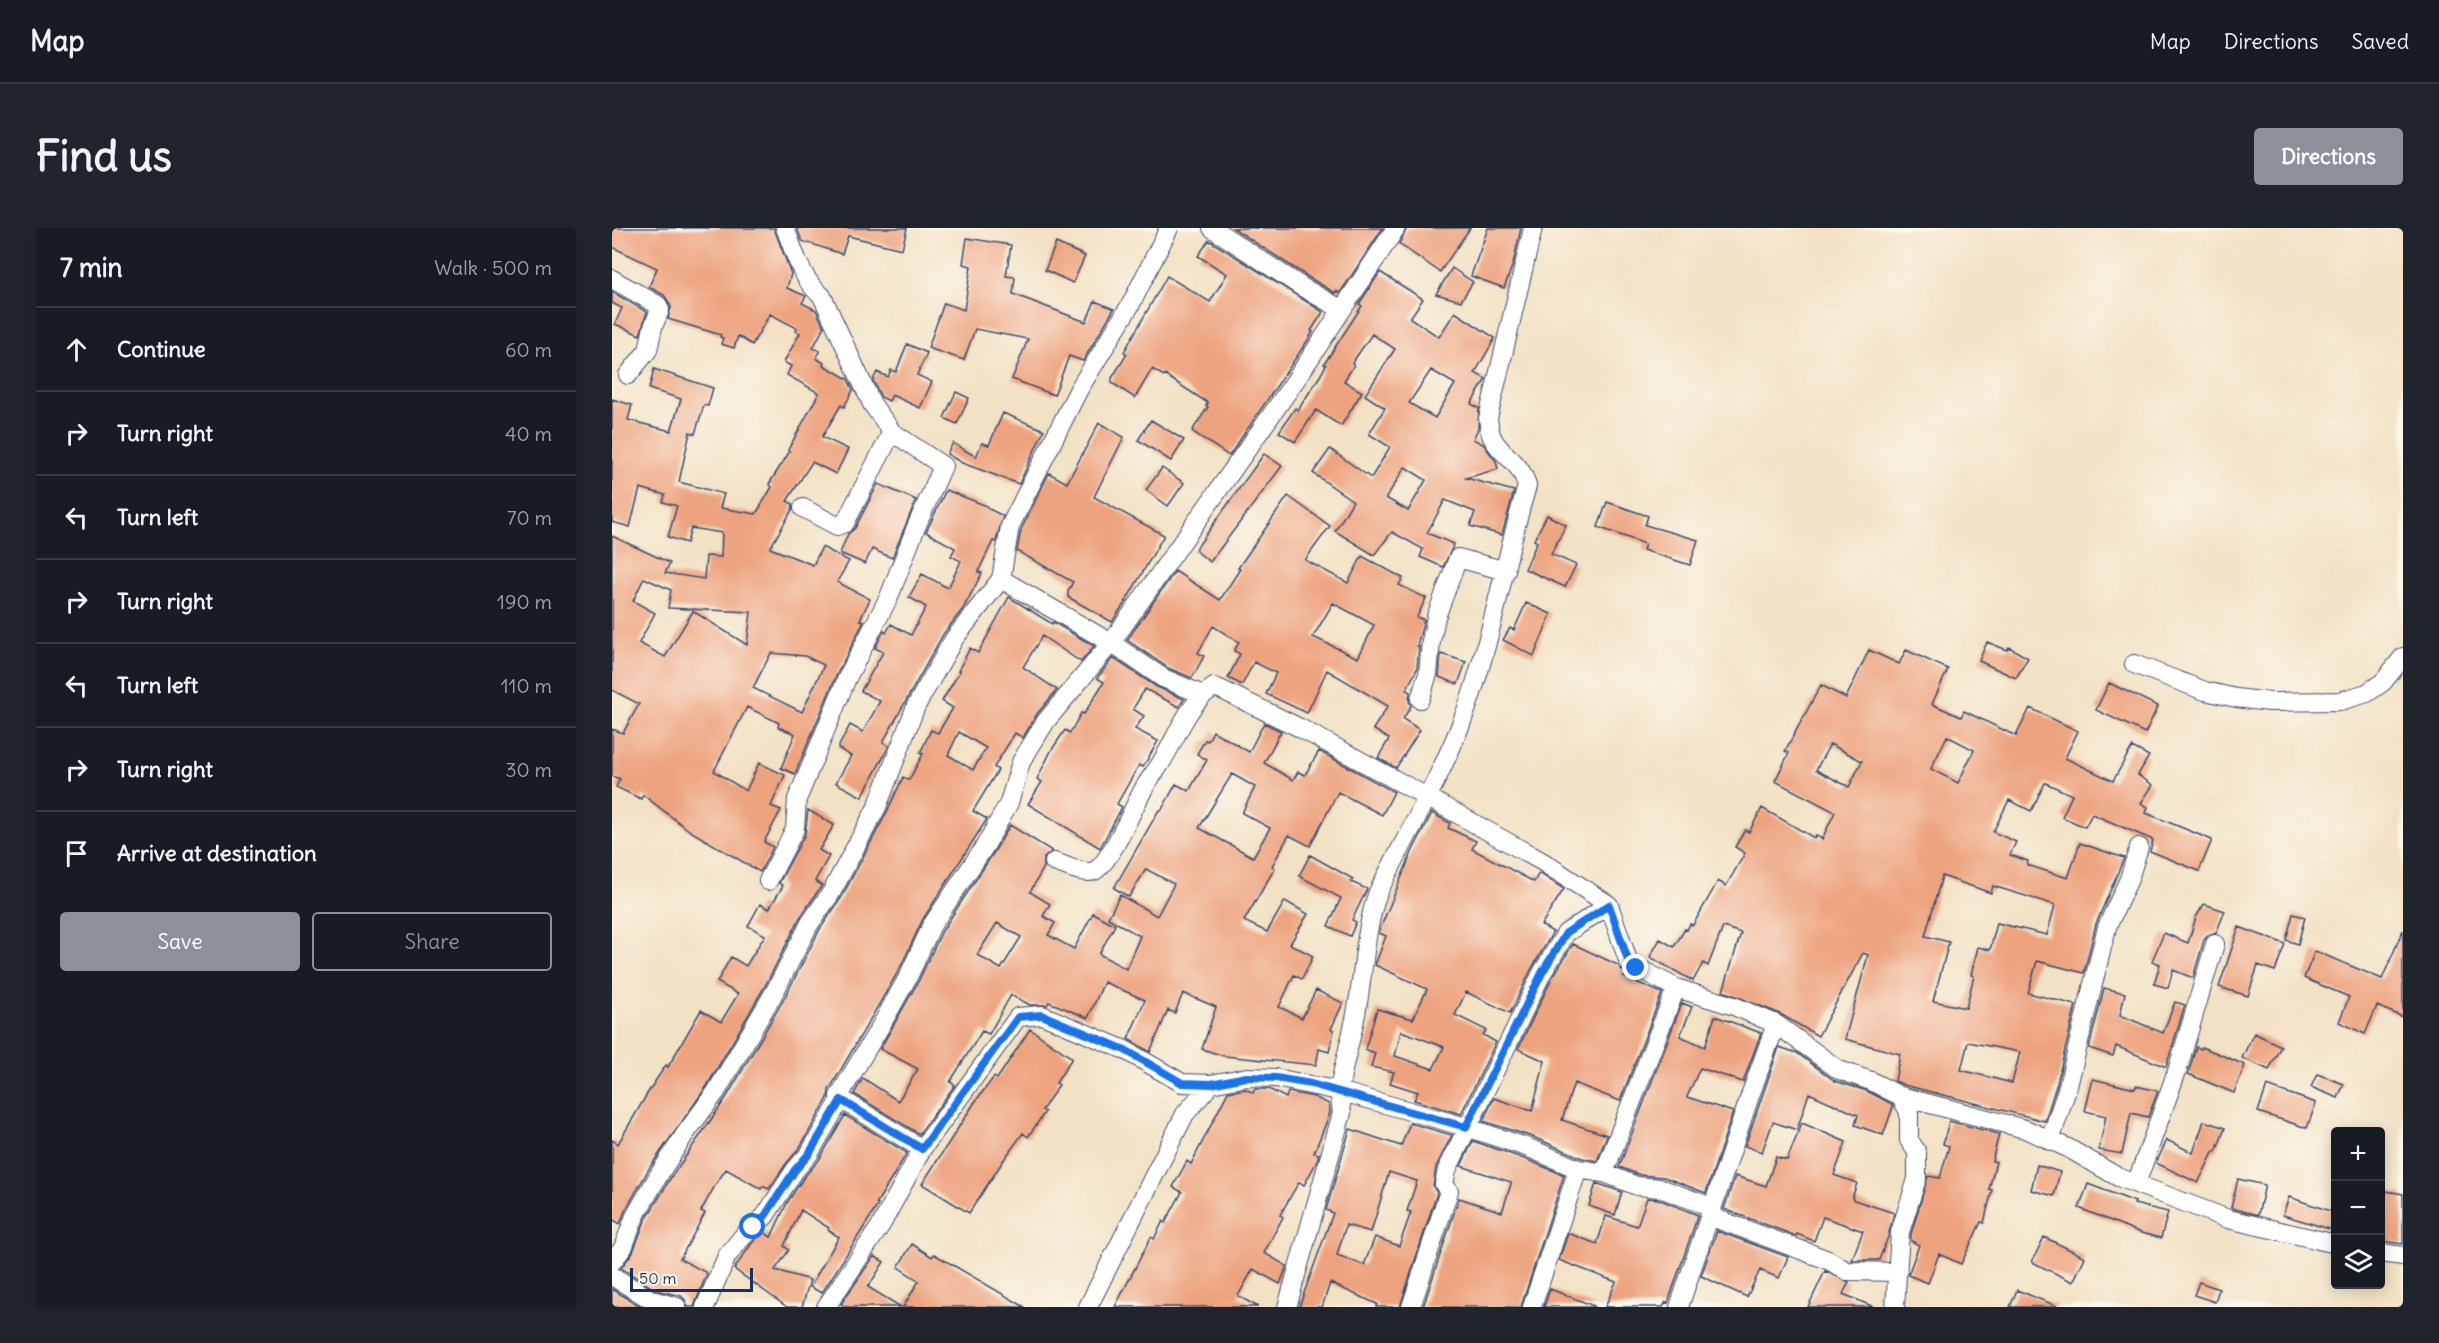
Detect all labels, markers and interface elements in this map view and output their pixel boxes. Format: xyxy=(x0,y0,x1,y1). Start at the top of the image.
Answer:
text: Map xyxy=(30,23,84,59)
text: Map xyxy=(2150,28,2191,55)
text: Directions xyxy=(2224,28,2318,55)
text: Saved xyxy=(2351,28,2409,55)
button: Directions xyxy=(2254,128,2403,185)
text: Find us xyxy=(36,130,172,182)
text: 7 min xyxy=(60,251,123,284)
text: Walk · 500 m xyxy=(434,255,552,280)
icon: ahead xyxy=(60,333,93,366)
text: Continue xyxy=(117,335,206,363)
text: 60 m xyxy=(505,337,552,362)
icon: right xyxy=(60,417,93,450)
text: Turn right xyxy=(117,419,213,447)
text: 40 m xyxy=(505,421,552,446)
icon: left xyxy=(60,501,93,534)
text: Turn left xyxy=(117,503,198,531)
text: 70 m xyxy=(507,505,552,530)
icon: right xyxy=(60,585,93,618)
text: Turn right xyxy=(117,587,213,615)
text: 190 m xyxy=(497,589,552,614)
icon: left xyxy=(60,669,93,702)
text: Turn left xyxy=(117,671,198,699)
text: 110 m xyxy=(501,673,552,698)
icon: right xyxy=(60,753,93,786)
text: Turn right xyxy=(117,755,213,783)
text: 30 m xyxy=(505,757,552,782)
icon: arrive xyxy=(60,837,93,870)
text: Arrive at destination xyxy=(117,839,317,867)
button: Save xyxy=(60,912,300,971)
button: Share xyxy=(312,912,552,971)
route end xyxy=(1622,954,1648,980)
map controls xyxy=(2331,1127,2385,1289)
button: + xyxy=(2331,1127,2385,1181)
button: − xyxy=(2331,1181,2385,1235)
route start xyxy=(739,1213,765,1239)
button: layers xyxy=(2331,1235,2385,1289)
scale bar xyxy=(630,1265,753,1292)
text: 50 m xyxy=(639,1268,677,1288)

